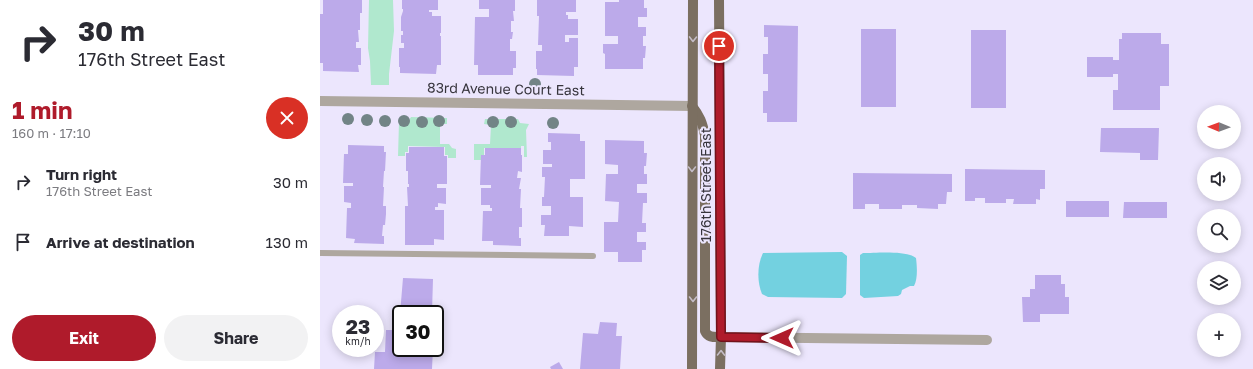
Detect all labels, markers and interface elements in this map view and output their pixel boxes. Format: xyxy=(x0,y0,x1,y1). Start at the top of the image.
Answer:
text: 30 m xyxy=(78,14,145,47)
icon: right xyxy=(12,16,64,68)
pin xyxy=(702,29,736,63)
icon: arrive xyxy=(708,35,730,57)
one-way arrow xyxy=(688,36,697,42)
text: 176th Street East xyxy=(78,48,225,70)
street label: 83rd Avenue Court East xyxy=(427,79,585,98)
text: 1 min xyxy=(12,95,72,124)
button: close xyxy=(266,97,308,139)
north arrow xyxy=(1197,105,1241,149)
map controls xyxy=(1197,105,1241,357)
text: 160 m · 17:10 xyxy=(12,125,91,141)
street label: 176th Street East xyxy=(697,128,714,242)
button: sound xyxy=(1197,157,1241,201)
text: Turn right xyxy=(46,165,117,183)
one-way arrow xyxy=(688,166,696,172)
icon: right xyxy=(12,171,34,193)
text: 30 m xyxy=(273,173,308,191)
text: 176th Street East xyxy=(46,183,152,199)
button: search xyxy=(1197,209,1241,253)
icon: arrive xyxy=(12,231,34,253)
text: Arrive at destination xyxy=(46,233,195,251)
text: 130 m xyxy=(266,233,308,251)
button: layers xyxy=(1197,261,1241,305)
one-way arrow xyxy=(689,296,697,302)
speed limit sign: 30 xyxy=(392,305,444,357)
button: + xyxy=(1197,313,1241,357)
text: 23 xyxy=(346,314,370,338)
button: Exit xyxy=(12,315,156,361)
button: Share xyxy=(164,315,308,361)
position arrow xyxy=(761,317,803,359)
text: km/h xyxy=(345,335,371,347)
one-way arrow xyxy=(717,350,725,356)

